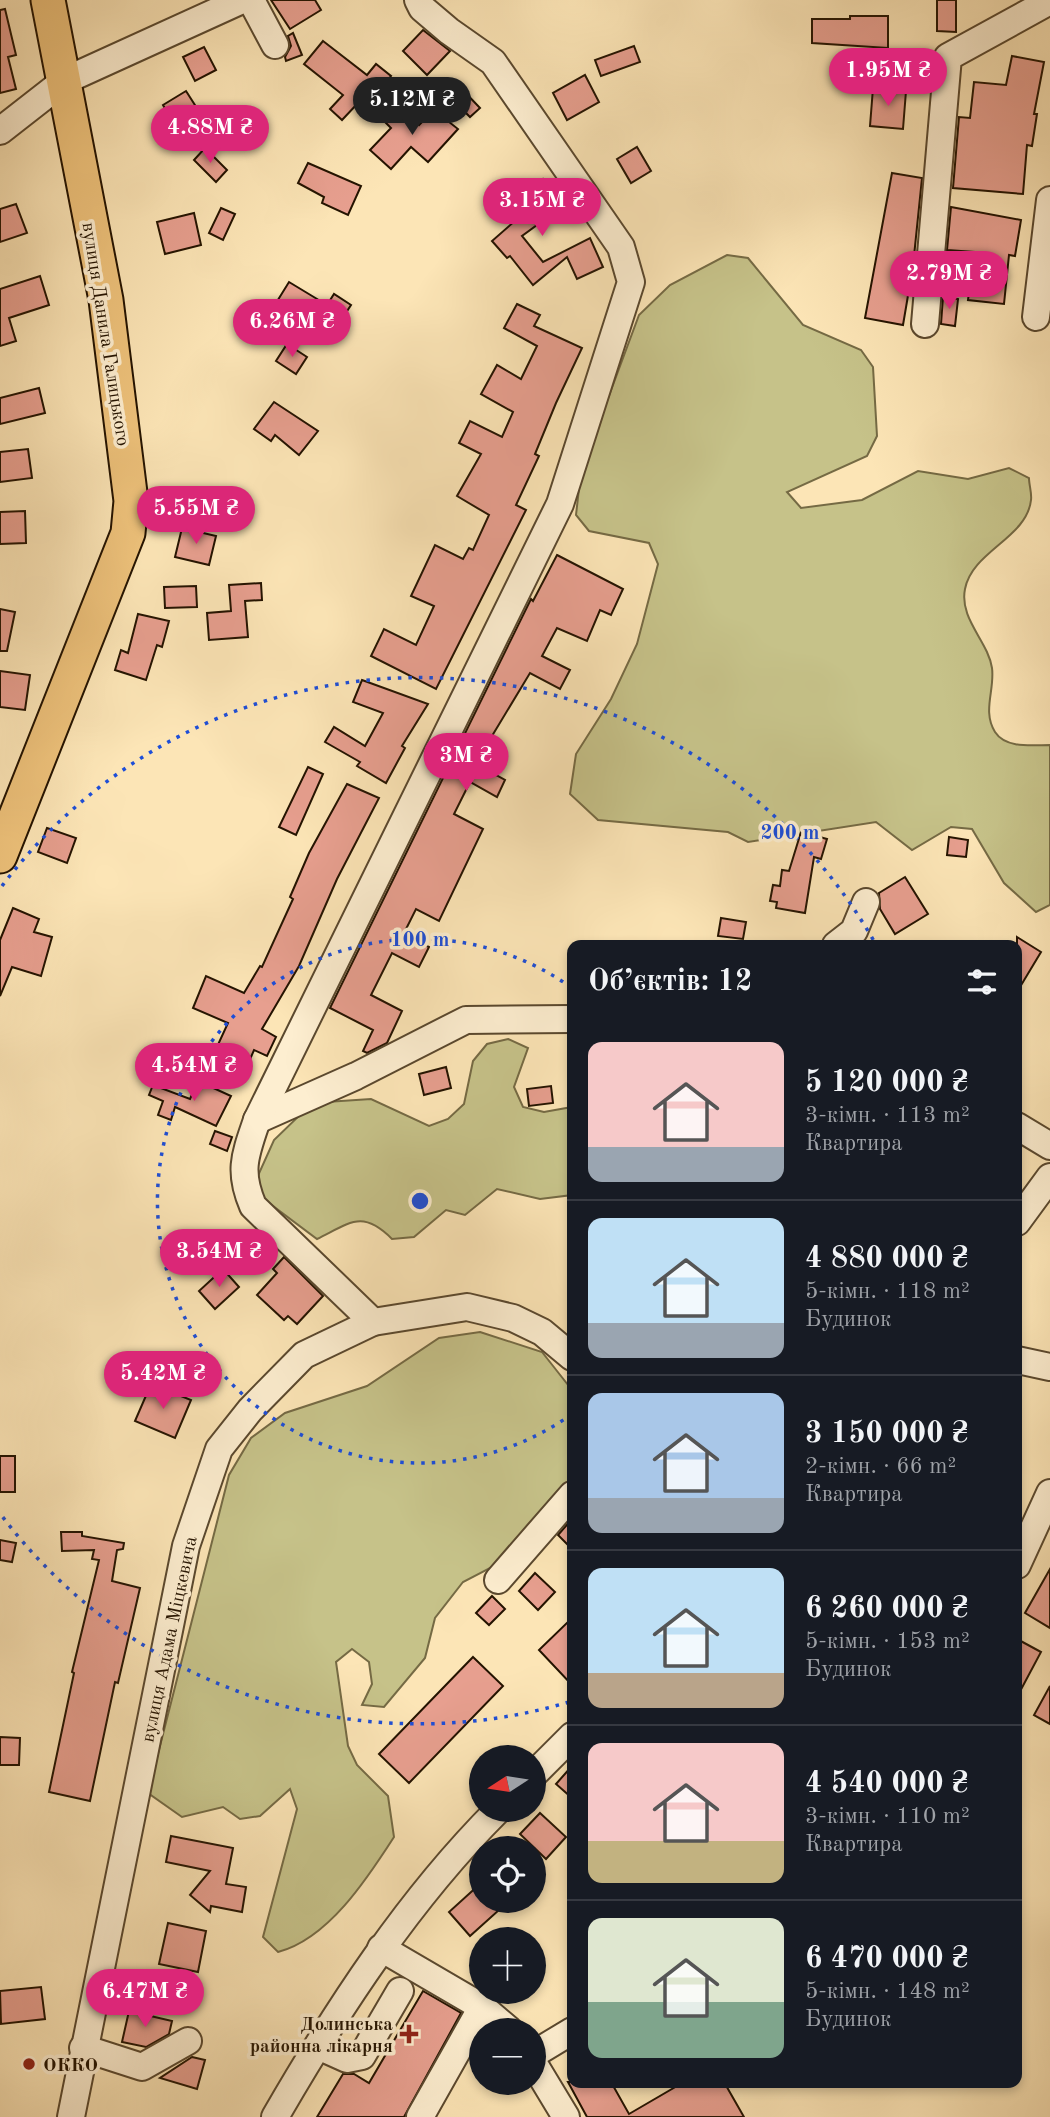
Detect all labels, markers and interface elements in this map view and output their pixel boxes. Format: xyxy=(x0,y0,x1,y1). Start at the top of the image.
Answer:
pin: 1.95M ₴ xyxy=(823,48,953,108)
text: 1.95M ₴ xyxy=(845,59,931,82)
pin: 5.12M ₴ xyxy=(347,78,477,137)
text: 5.12M ₴ xyxy=(369,88,455,111)
pin: 4.88M ₴ xyxy=(145,106,275,165)
text: 4.88M ₴ xyxy=(167,116,253,139)
pin: 3.15M ₴ xyxy=(477,178,607,238)
text: 3.15M ₴ xyxy=(499,189,585,212)
street label: вулиця Данила Галицького xyxy=(77,221,132,448)
pin: 2.79M ₴ xyxy=(884,252,1014,311)
text: 2.79M ₴ xyxy=(906,262,992,285)
pin: 6.26M ₴ xyxy=(227,300,357,359)
text: 6.26M ₴ xyxy=(249,310,335,333)
pin: 5.55M ₴ xyxy=(131,486,261,546)
text: 5.55M ₴ xyxy=(153,497,239,520)
pin: 3M ₴ xyxy=(425,734,507,793)
text: 3M ₴ xyxy=(440,744,492,767)
text: 200 m xyxy=(760,823,820,844)
text: 100 m xyxy=(390,930,450,951)
icon: filters xyxy=(963,963,1001,1001)
text: Об’єктів: 12 xyxy=(588,967,752,997)
pin: 4.54M ₴ xyxy=(129,1044,259,1103)
text: 4.54M ₴ xyxy=(151,1054,237,1077)
text: 5 120 000 ₴ xyxy=(805,1068,969,1098)
icon: home xyxy=(644,1070,728,1154)
text: 3-кімн. · 113 m² xyxy=(805,1104,970,1127)
text: Квартира xyxy=(805,1132,903,1155)
centre of rings xyxy=(408,1189,432,1213)
pin: 3.54M ₴ xyxy=(154,1230,284,1289)
text: 3.54M ₴ xyxy=(176,1240,262,1263)
text: 4 880 000 ₴ xyxy=(805,1244,969,1274)
icon: home xyxy=(644,1246,728,1330)
text: 5-кімн. · 118 m² xyxy=(805,1280,970,1303)
text: Будинок xyxy=(805,1308,892,1331)
pin: 5.42M ₴ xyxy=(98,1352,228,1411)
text: 5.42M ₴ xyxy=(120,1362,206,1385)
text: 3 150 000 ₴ xyxy=(805,1419,969,1449)
icon: home xyxy=(644,1421,728,1505)
text: 2-кімн. · 66 m² xyxy=(805,1455,956,1478)
text: Квартира xyxy=(805,1483,903,1506)
street label: вулиця Адама Міцкевича xyxy=(139,1534,202,1744)
text: 6 260 000 ₴ xyxy=(805,1594,969,1624)
icon: home xyxy=(644,1596,728,1680)
text: 5-кімн. · 153 m² xyxy=(805,1630,970,1653)
text: Будинок xyxy=(805,1658,892,1681)
north arrow xyxy=(469,1745,546,1822)
map controls xyxy=(469,1745,546,2095)
text: 4 540 000 ₴ xyxy=(805,1769,969,1799)
icon: home xyxy=(644,1771,728,1855)
text: 3-кімн. · 110 m² xyxy=(805,1805,970,1828)
text: Квартира xyxy=(805,1833,903,1856)
button: locate xyxy=(469,1836,546,1913)
button: + xyxy=(469,1927,546,2004)
text: 6 470 000 ₴ xyxy=(805,1944,969,1974)
icon: home xyxy=(644,1946,728,2030)
pin: 6.47M ₴ xyxy=(80,1969,210,2029)
text: 6.47M ₴ xyxy=(102,1980,188,2003)
text: 5-кімн. · 148 m² xyxy=(805,1980,970,2003)
text: Будинок xyxy=(805,2008,892,2031)
place label: Долинська районна лікарня xyxy=(250,2016,393,2057)
button: − xyxy=(469,2018,546,2095)
marker: Долинська районна лікарня xyxy=(399,2024,419,2044)
marker: ОККО xyxy=(21,2056,37,2072)
place label: ОККО xyxy=(43,2057,98,2076)

